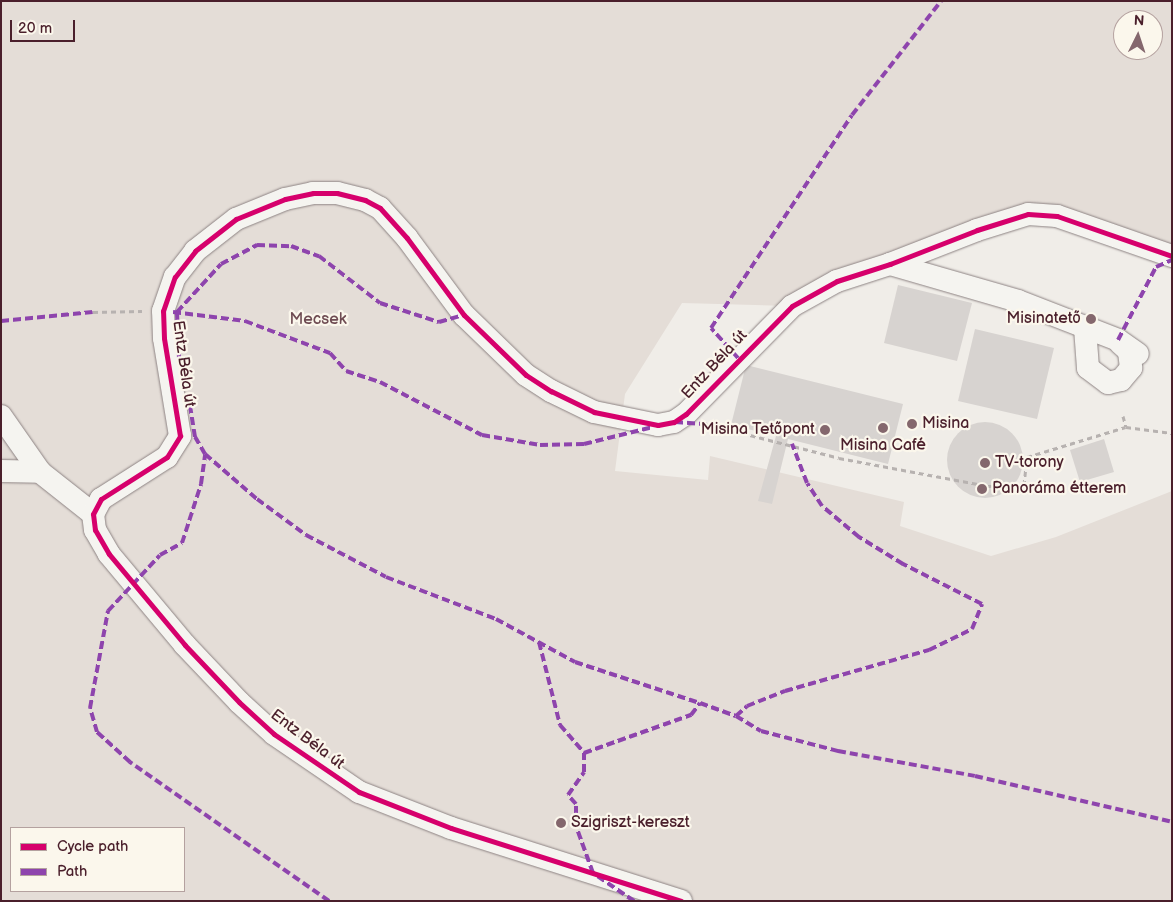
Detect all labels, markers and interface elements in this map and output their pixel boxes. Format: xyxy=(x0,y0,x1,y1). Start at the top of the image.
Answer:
scale bar xyxy=(12,10,78,42)
north arrow xyxy=(1113,10,1163,60)
text: N xyxy=(1133,12,1145,29)
text: 20 m xyxy=(18,19,52,38)
place label: Misinatető xyxy=(1006,309,1081,329)
park label: Mecsek xyxy=(289,310,347,330)
marker: Misinatető xyxy=(1085,313,1097,325)
street label: Entz Béla út xyxy=(167,319,199,409)
street label: Entz Béla út xyxy=(678,326,752,404)
place label: Misina xyxy=(922,414,969,434)
marker: Misina xyxy=(906,418,918,430)
place label: Misina Tetőpont xyxy=(700,420,815,440)
marker: Misina Café xyxy=(877,422,889,434)
marker: Misina Tetőpont xyxy=(819,424,831,436)
place label: Misina Café xyxy=(840,436,926,456)
place label: TV-torony xyxy=(995,453,1064,473)
marker: TV-torony xyxy=(979,457,991,469)
place label: Panoráma étterem xyxy=(992,479,1126,499)
marker: Panoráma étterem xyxy=(976,483,988,495)
street label: Entz Béla út xyxy=(266,706,348,774)
place label: Szigriszt-kereszt xyxy=(571,813,690,833)
marker: Szigriszt-kereszt xyxy=(555,817,567,829)
legend xyxy=(10,827,185,892)
text: Cycle path xyxy=(57,837,128,856)
text: Path xyxy=(57,862,87,881)

